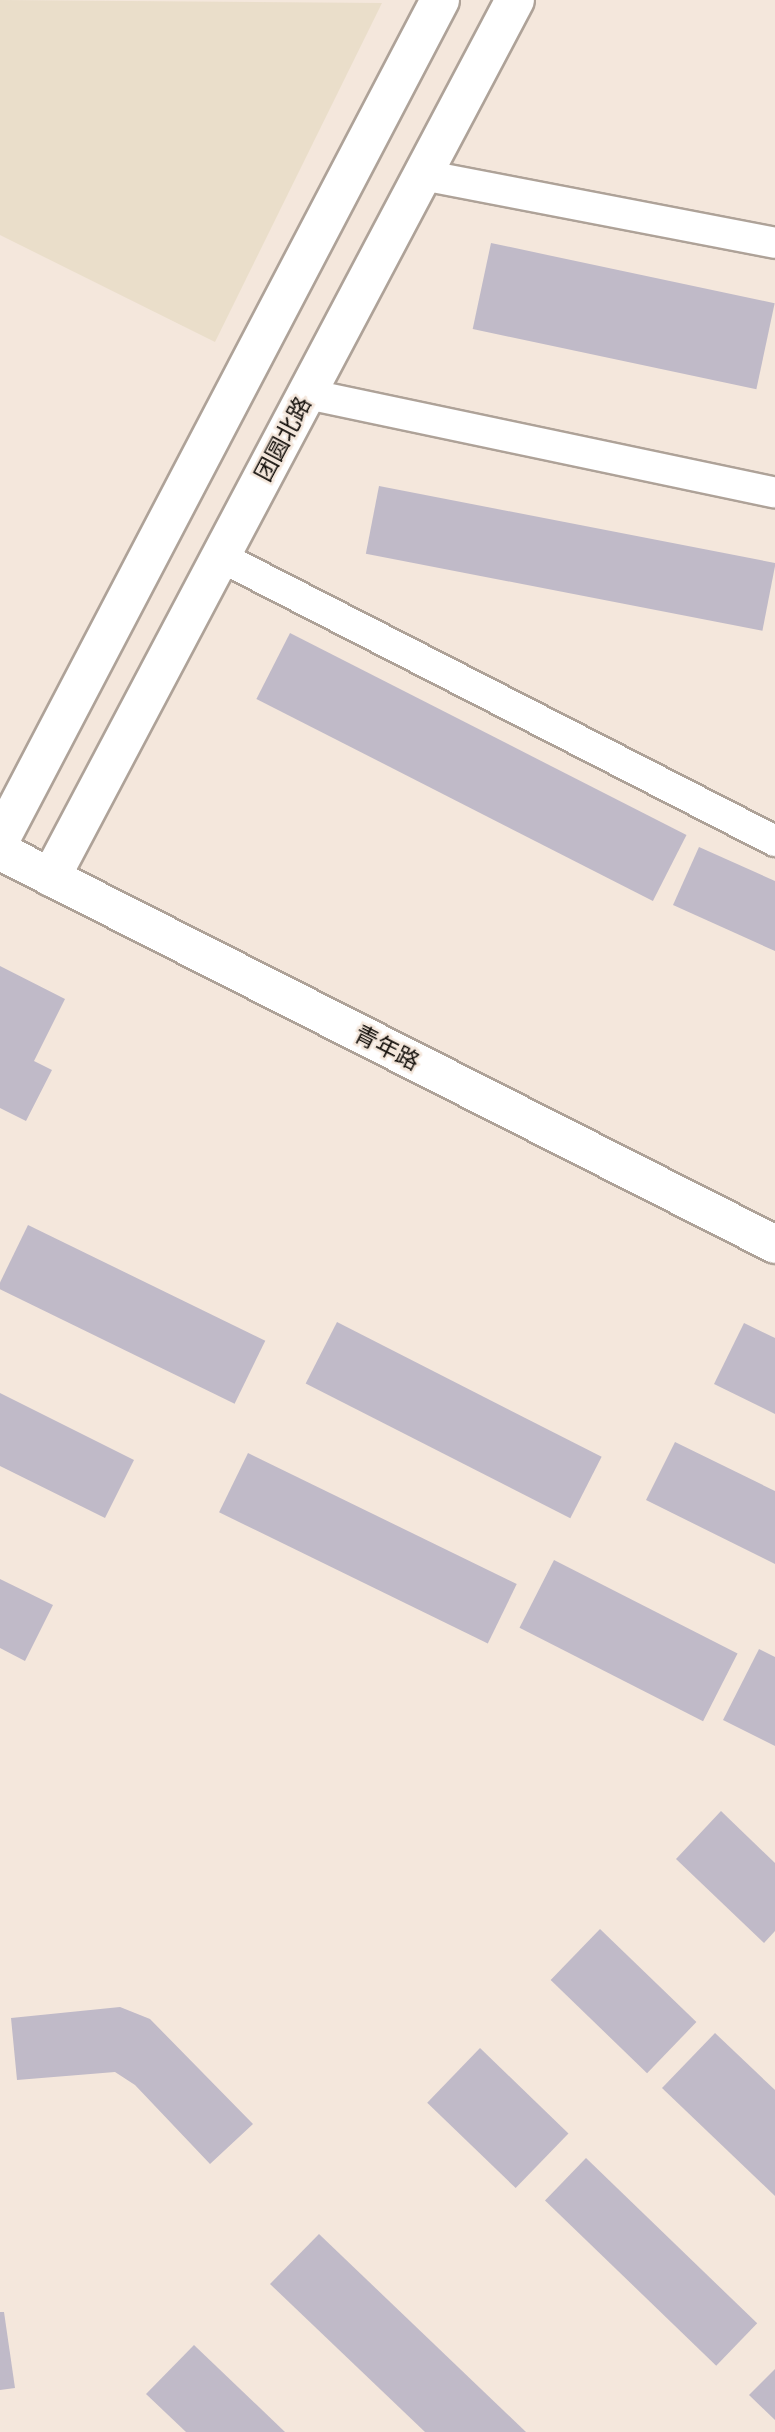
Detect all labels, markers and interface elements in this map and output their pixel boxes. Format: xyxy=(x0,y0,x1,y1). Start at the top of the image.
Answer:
street label: 团圆北路 xyxy=(249,392,317,486)
street label: 青年路 xyxy=(350,1020,424,1076)

